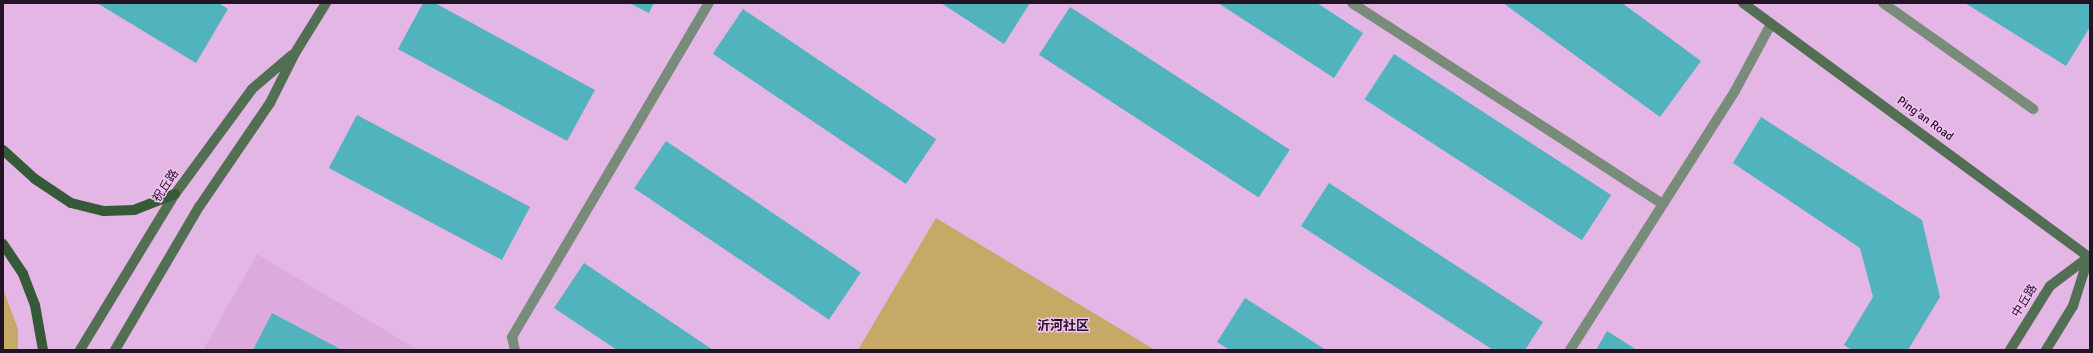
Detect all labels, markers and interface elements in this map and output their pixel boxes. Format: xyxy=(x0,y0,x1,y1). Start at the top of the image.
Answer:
street label: Ping'an Road xyxy=(1894,94,1956,144)
street label: 祝丘路 xyxy=(150,167,182,205)
street label: 中丘路 xyxy=(2009,282,2041,320)
district label: 沂河社区 xyxy=(1037,318,1089,334)

